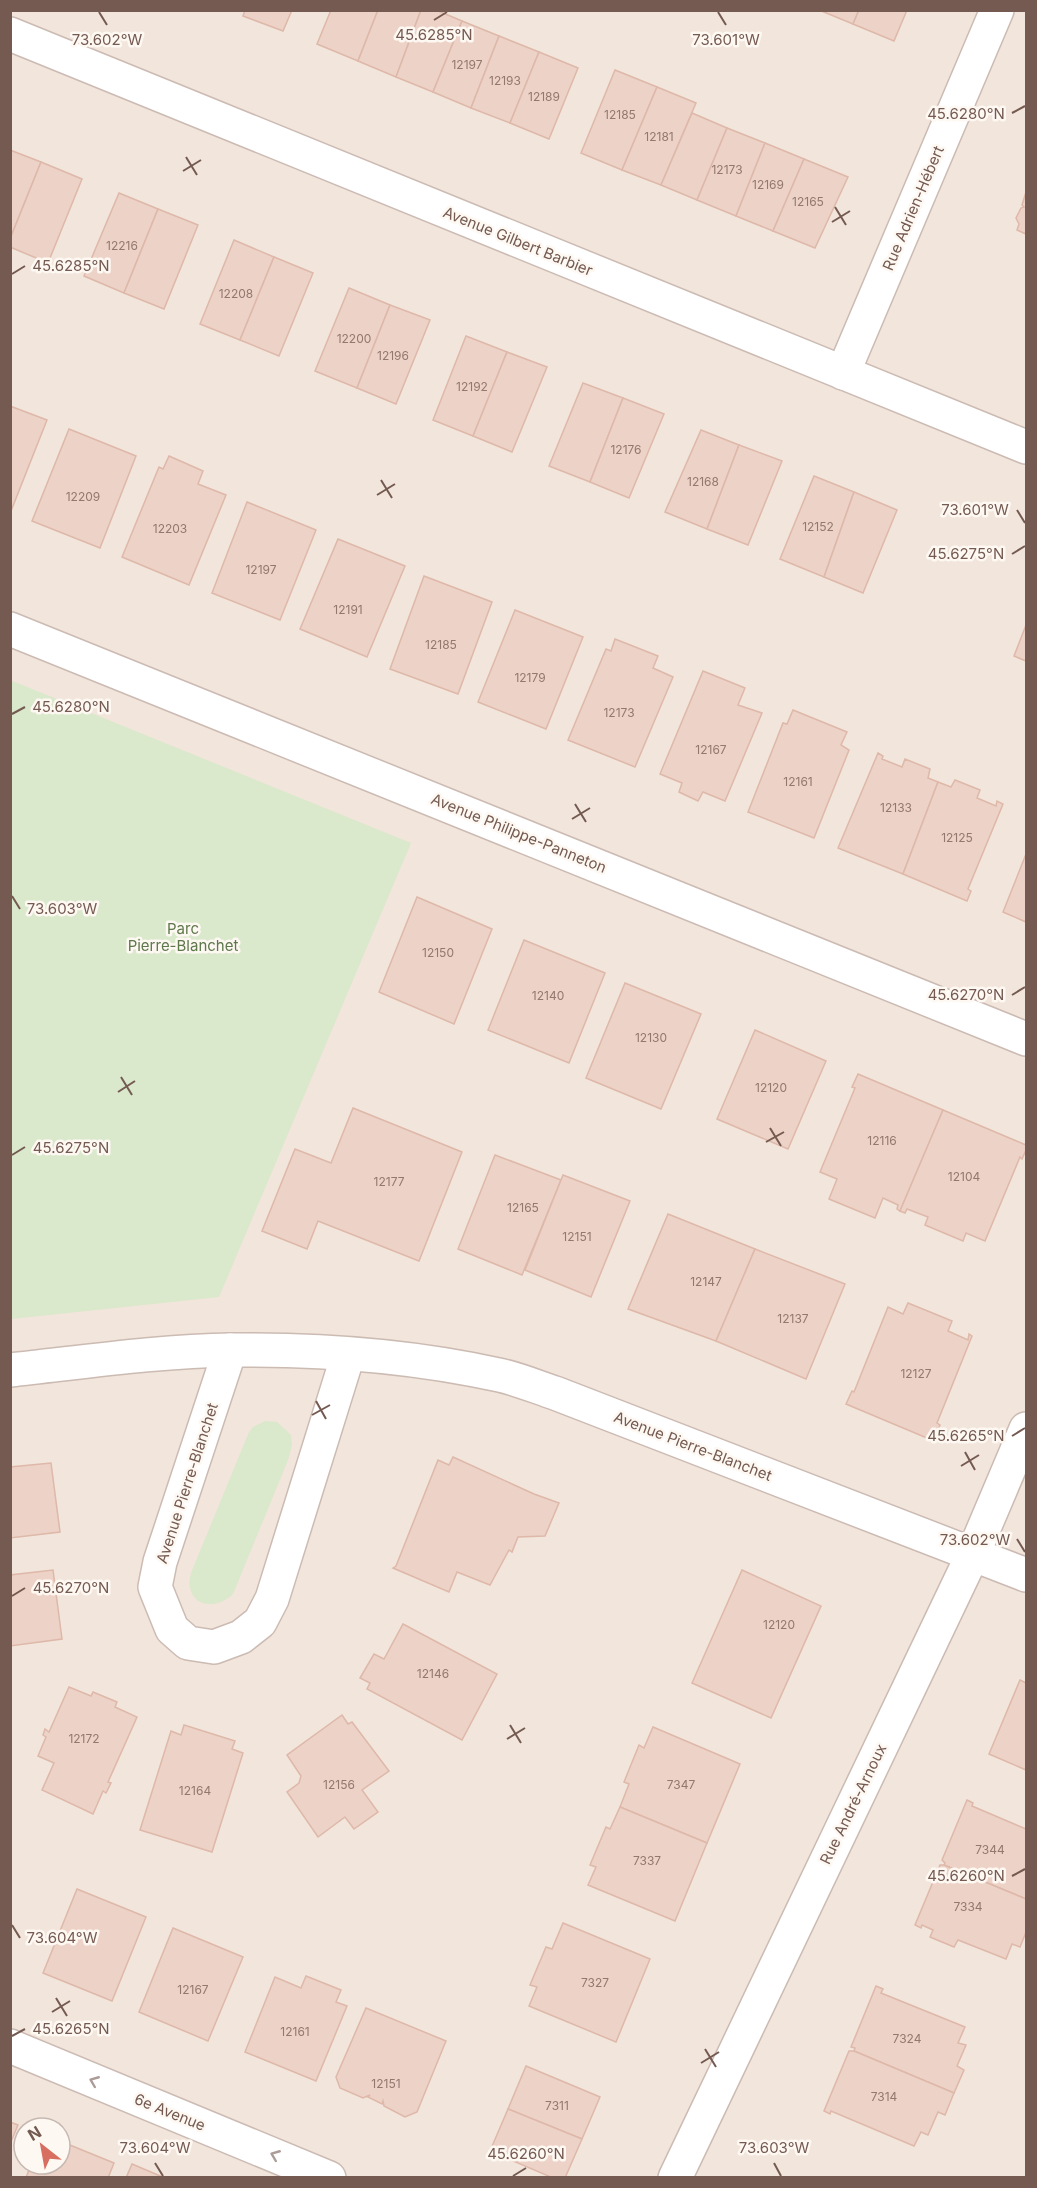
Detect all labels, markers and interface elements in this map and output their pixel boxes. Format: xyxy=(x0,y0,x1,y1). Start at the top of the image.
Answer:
text: 45.6285°N xyxy=(395,25,473,44)
text: 73.602°W xyxy=(72,30,143,49)
text: 73.601°W xyxy=(692,30,760,49)
house number: 12197 xyxy=(451,57,483,72)
house number: 12193 xyxy=(489,73,521,88)
house number: 12189 xyxy=(528,89,560,104)
text: 45.6280°N xyxy=(927,104,1005,123)
house number: 12185 xyxy=(604,107,636,122)
house number: 12181 xyxy=(644,129,674,144)
street label: Rue Adrien-Hébert xyxy=(878,143,948,273)
house number: 12173 xyxy=(711,162,743,177)
house number: 12169 xyxy=(752,177,784,192)
house number: 12165 xyxy=(792,194,824,209)
street label: Avenue Gilbert Barbier xyxy=(440,202,596,280)
house number: 12216 xyxy=(106,238,138,253)
text: 45.6285°N xyxy=(32,256,110,275)
house number: 12208 xyxy=(219,286,253,301)
house number: 12200 xyxy=(337,331,371,346)
house number: 12196 xyxy=(377,348,409,363)
house number: 12192 xyxy=(456,379,488,394)
house number: 12176 xyxy=(610,442,642,457)
house number: 12168 xyxy=(687,474,719,489)
house number: 12209 xyxy=(66,489,100,504)
text: 73.601°W xyxy=(941,500,1009,519)
house number: 12152 xyxy=(802,519,834,534)
house number: 12203 xyxy=(153,521,187,536)
text: 45.6275°N xyxy=(928,544,1004,563)
house number: 12197 xyxy=(245,562,277,577)
house number: 12191 xyxy=(333,602,363,617)
house number: 12185 xyxy=(425,637,457,652)
house number: 12179 xyxy=(514,670,546,685)
text: 45.6280°N xyxy=(32,697,110,716)
house number: 12173 xyxy=(603,705,635,720)
house number: 12167 xyxy=(695,742,727,757)
house number: 12161 xyxy=(783,774,813,789)
street label: Avenue Philippe-Panneton xyxy=(429,789,609,877)
house number: 12133 xyxy=(880,800,912,815)
house number: 12125 xyxy=(941,830,973,845)
text: 73.603°W xyxy=(27,899,97,918)
park label: Parc Pierre-Blanchet xyxy=(128,919,238,955)
house number: 12150 xyxy=(422,945,454,960)
text: 45.6270°N xyxy=(928,985,1004,1004)
house number: 12140 xyxy=(532,988,564,1003)
house number: 12130 xyxy=(635,1030,667,1045)
house number: 12120 xyxy=(755,1080,787,1095)
house number: 12116 xyxy=(867,1133,897,1148)
text: 45.6275°N xyxy=(33,1138,109,1157)
house number: 12104 xyxy=(948,1169,980,1184)
house number: 12177 xyxy=(374,1174,405,1189)
house number: 12165 xyxy=(507,1200,539,1215)
house number: 12151 xyxy=(562,1229,592,1244)
house number: 12147 xyxy=(690,1274,722,1289)
house number: 12137 xyxy=(777,1311,809,1326)
house number: 12127 xyxy=(900,1366,932,1381)
street label: Avenue Pierre-Blanchet xyxy=(152,1400,222,1566)
street label: Avenue Pierre-Blanchet xyxy=(611,1407,775,1485)
text: 45.6265°N xyxy=(927,1426,1005,1445)
text: 73.602°W xyxy=(940,1530,1011,1549)
text: 45.6270°N xyxy=(33,1578,109,1597)
house number: 12120 xyxy=(763,1617,795,1632)
house number: 12146 xyxy=(417,1666,449,1681)
house number: 12172 xyxy=(68,1731,100,1746)
street label: Rue André-Arnoux xyxy=(816,1741,890,1867)
house number: 12156 xyxy=(323,1777,355,1792)
house number: 7347 xyxy=(667,1777,695,1792)
house number: 12164 xyxy=(179,1783,211,1798)
house number: 7344 xyxy=(975,1842,1005,1857)
house number: 7337 xyxy=(633,1853,661,1868)
text: 45.6260°N xyxy=(927,1866,1005,1885)
house number: 7334 xyxy=(953,1899,983,1914)
text: 73.604°W xyxy=(27,1928,98,1947)
house number: 7327 xyxy=(581,1975,609,1990)
house number: 12167 xyxy=(177,1982,209,1997)
text: 45.6265°N xyxy=(32,2019,110,2038)
house number: 12161 xyxy=(280,2024,310,2039)
house number: 7324 xyxy=(893,2031,922,2046)
one-way arrow xyxy=(90,2076,101,2088)
house number: 12151 xyxy=(371,2076,401,2091)
street label: 6e Avenue xyxy=(132,2089,208,2135)
house number: 7314 xyxy=(871,2089,898,2104)
house number: 7311 xyxy=(545,2098,569,2113)
north arrow xyxy=(12,2116,72,2176)
text: N xyxy=(24,2121,45,2145)
text: 73.604°W xyxy=(120,2138,191,2157)
text: 73.603°W xyxy=(739,2138,809,2157)
text: 45.6260°N xyxy=(487,2144,565,2163)
one-way arrow xyxy=(270,2150,281,2162)

